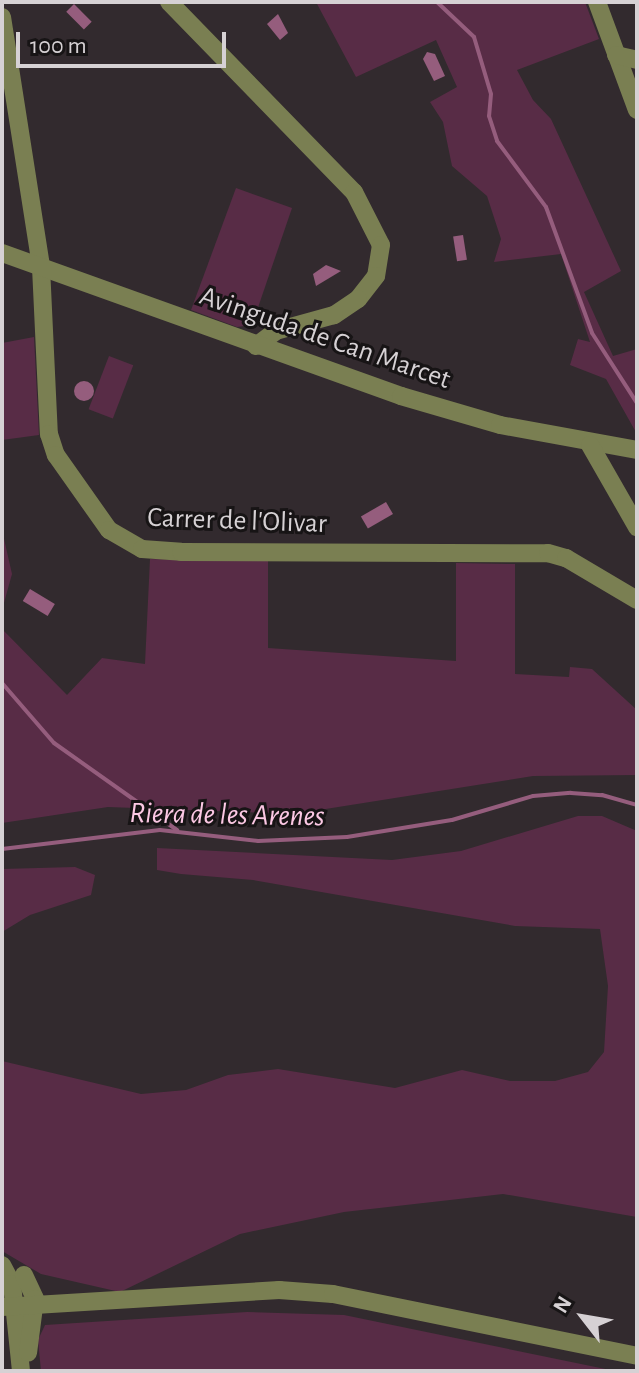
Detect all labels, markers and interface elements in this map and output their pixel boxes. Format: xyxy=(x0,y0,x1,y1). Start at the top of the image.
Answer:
scale bar xyxy=(20,16,230,66)
text: 100 m xyxy=(30,34,87,58)
street label: Avinguda de Can Marcet xyxy=(195,279,455,397)
street label: Carrer de l'Olivar xyxy=(147,501,327,541)
water label: Riera de les Arenes xyxy=(129,795,325,835)
north arrow xyxy=(543,1277,623,1357)
text: N xyxy=(549,1292,576,1317)

